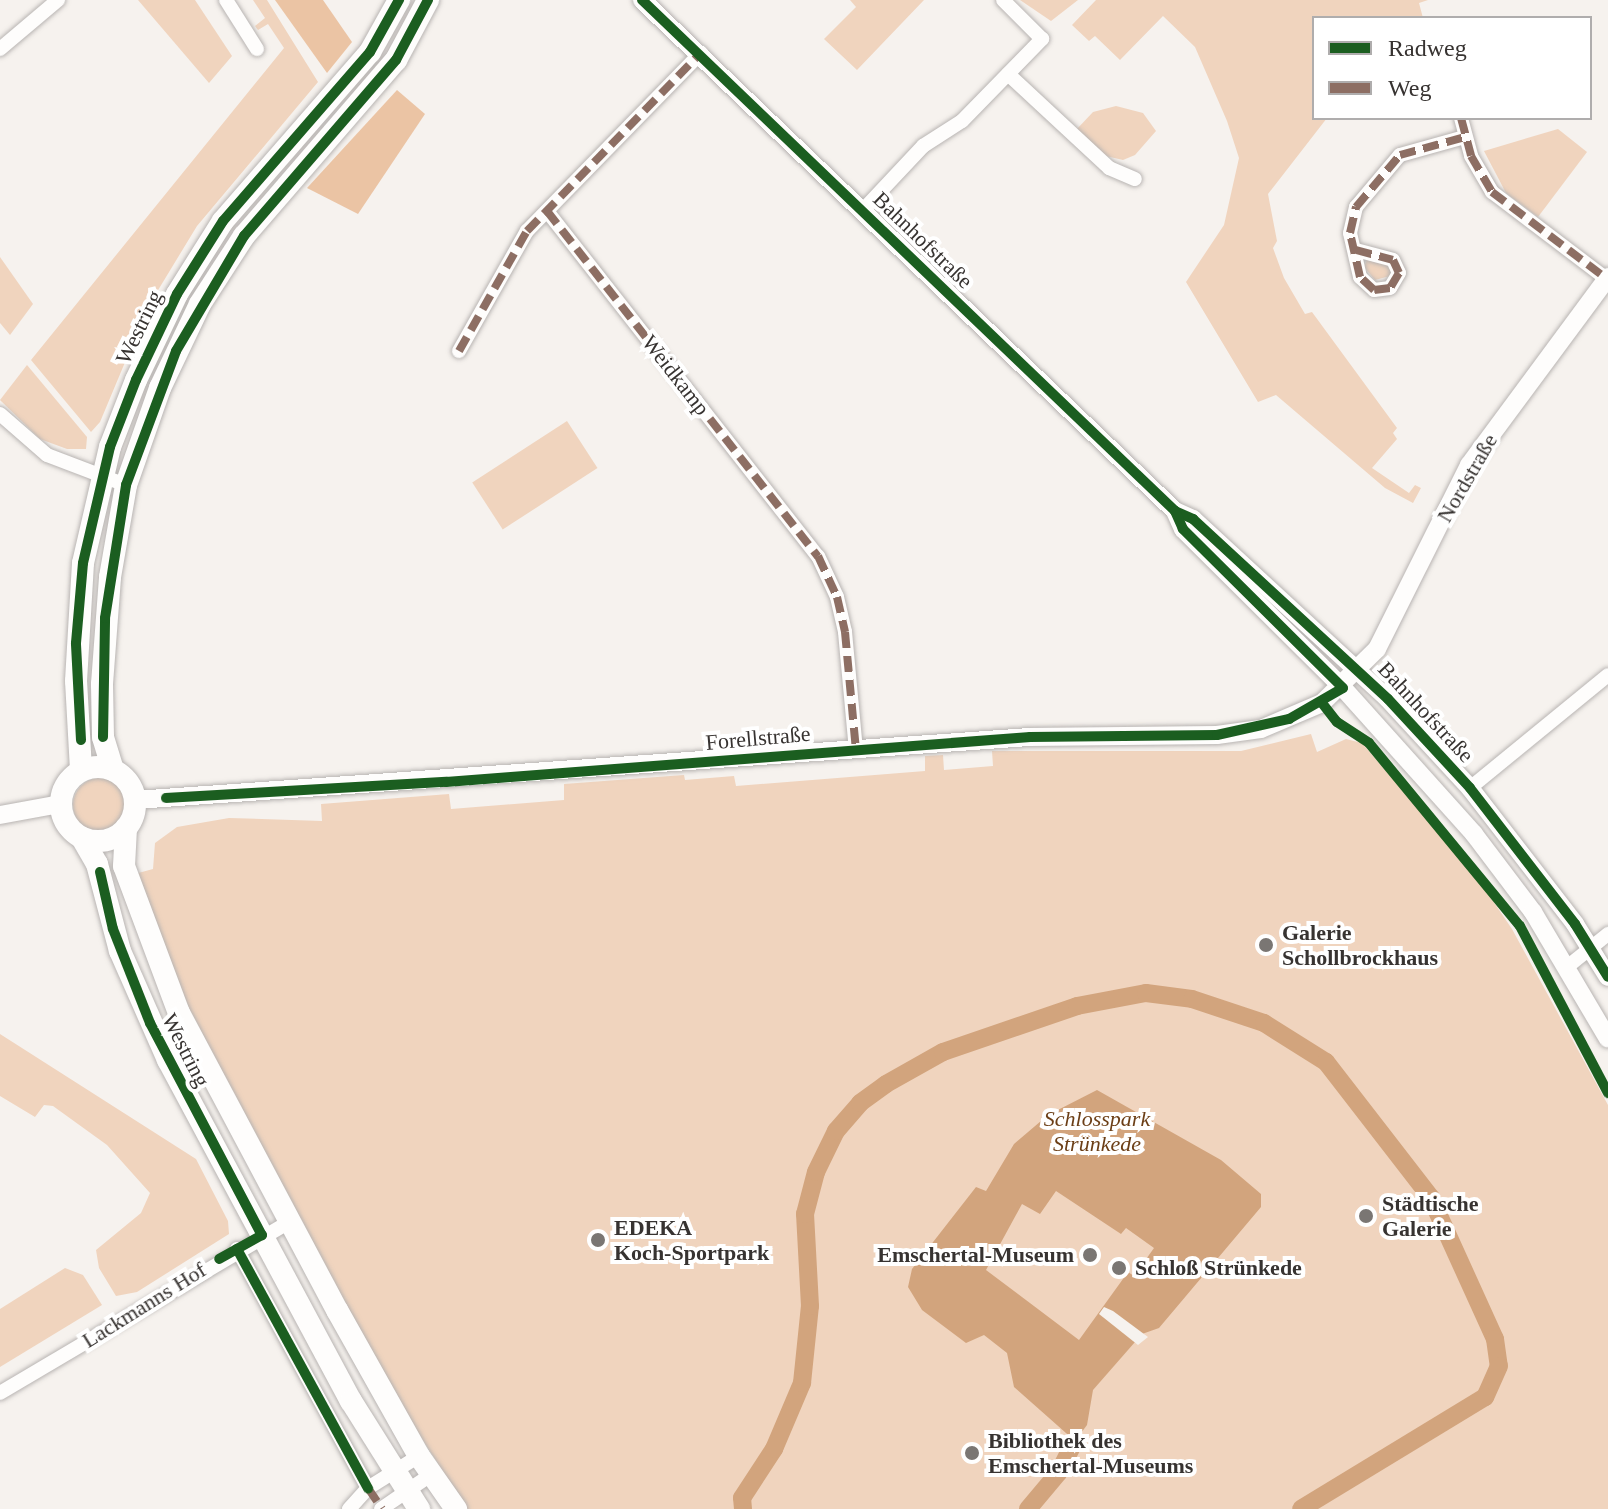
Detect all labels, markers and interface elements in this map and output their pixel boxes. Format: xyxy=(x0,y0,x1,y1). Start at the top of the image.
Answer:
legend xyxy=(1312,16,1592,120)
text: Radweg xyxy=(1388,35,1467,61)
text: Weg xyxy=(1388,75,1431,101)
street label: Bahnhofstraße xyxy=(868,186,978,294)
street label: Westring xyxy=(110,286,168,368)
street label: Weidkamp xyxy=(636,330,716,420)
street label: Nordstraße xyxy=(1431,429,1503,527)
street label: Bahnhofstraße xyxy=(1373,656,1479,768)
street label: Forellstraße xyxy=(705,720,811,756)
place label: Galerie Schollbrockhaus xyxy=(1282,919,1438,970)
marker: Galerie Schollbrockhaus xyxy=(1257,936,1275,954)
street label: Westring xyxy=(156,1009,216,1091)
park label: Schlosspark Strünkede xyxy=(1044,1105,1150,1156)
place label: Städtische Galerie xyxy=(1382,1190,1479,1242)
marker: Städtische Galerie xyxy=(1357,1207,1375,1225)
place label: EDEKA Koch-Sportpark xyxy=(614,1214,769,1266)
marker: EDEKA Koch-Sportpark xyxy=(589,1231,607,1249)
place label: Emschertal-Museum xyxy=(877,1242,1074,1268)
marker: Emschertal-Museum xyxy=(1081,1246,1099,1264)
place label: Schloß Strünkede xyxy=(1135,1255,1302,1281)
street label: Lackmanns Hof xyxy=(77,1256,211,1354)
marker: Schloß Strünkede xyxy=(1110,1259,1128,1277)
place label: Bibliothek des Emschertal-Museums xyxy=(988,1427,1193,1478)
marker: Bibliothek des Emschertal-Museums xyxy=(963,1444,981,1462)

